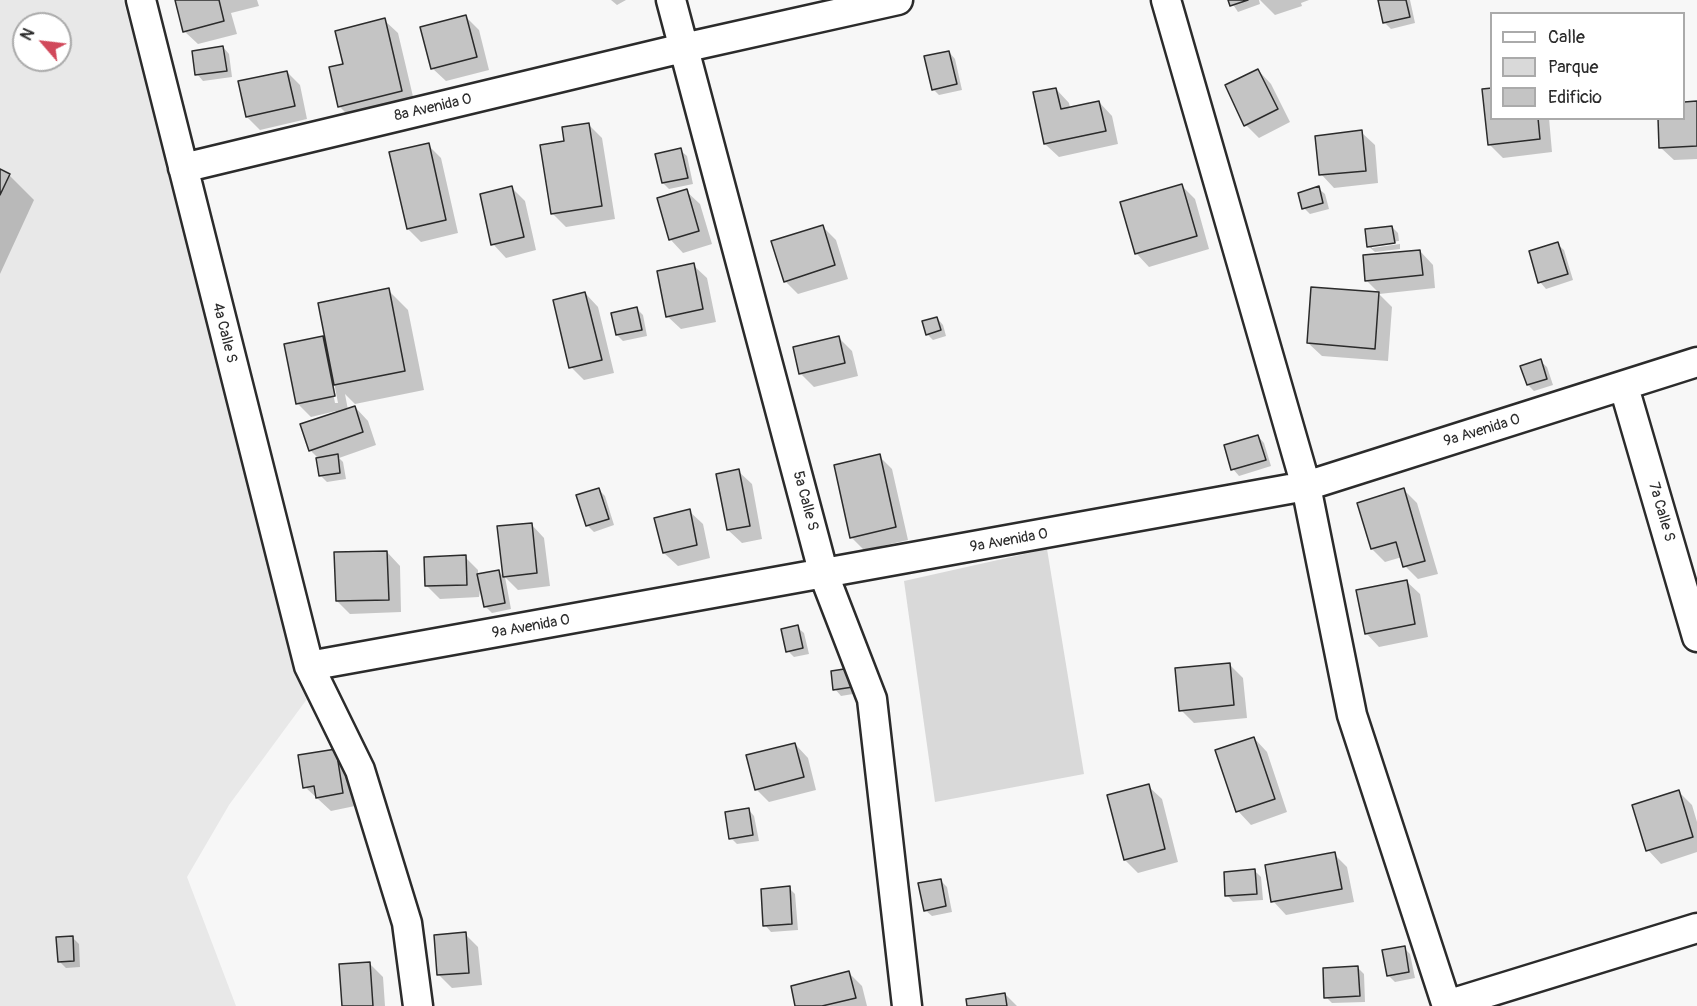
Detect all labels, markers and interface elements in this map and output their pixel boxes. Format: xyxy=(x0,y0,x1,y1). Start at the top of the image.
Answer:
north arrow xyxy=(12,12,72,72)
legend xyxy=(1490,12,1685,120)
text: N xyxy=(16,25,39,44)
text: Calle xyxy=(1548,26,1585,49)
text: Parque xyxy=(1548,56,1598,79)
text: Edificio xyxy=(1548,86,1602,109)
street label: 8a Avenida O xyxy=(393,90,473,126)
street label: 4a Calle S xyxy=(208,301,240,365)
street label: 9a Avenida O xyxy=(1442,411,1522,451)
street label: 5a Calle S xyxy=(788,469,822,533)
street label: 7a Calle S xyxy=(1644,480,1678,544)
street label: 9a Avenida O xyxy=(969,525,1049,557)
street label: 9a Avenida O xyxy=(491,611,571,643)

